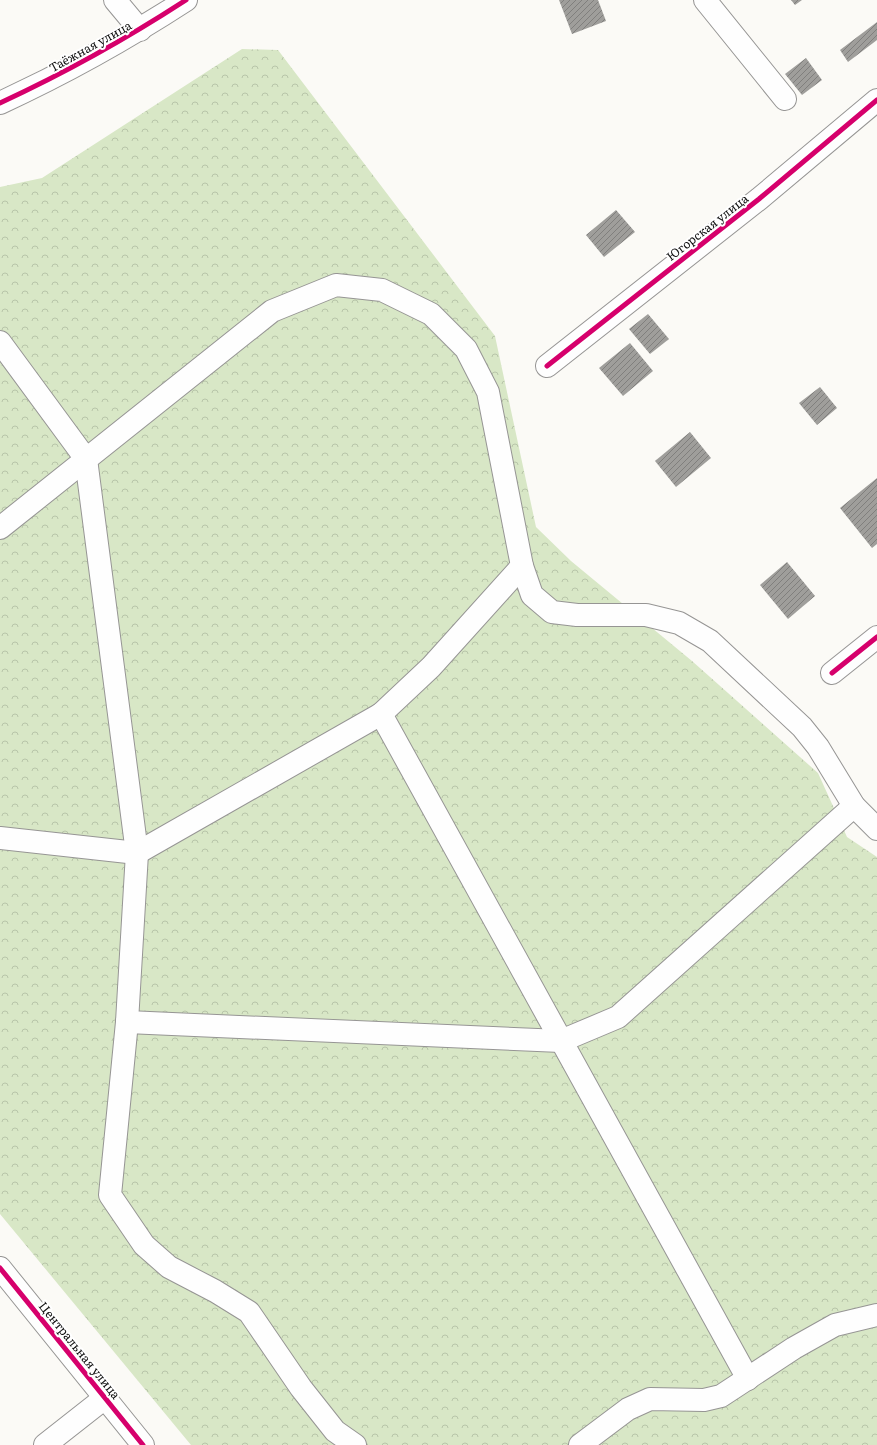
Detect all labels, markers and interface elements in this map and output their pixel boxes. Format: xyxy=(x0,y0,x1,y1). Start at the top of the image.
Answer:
street label: Таёжная улица xyxy=(45,16,135,76)
street label: Югорская улица xyxy=(662,189,752,265)
street label: Центральная улица xyxy=(35,1297,125,1403)

